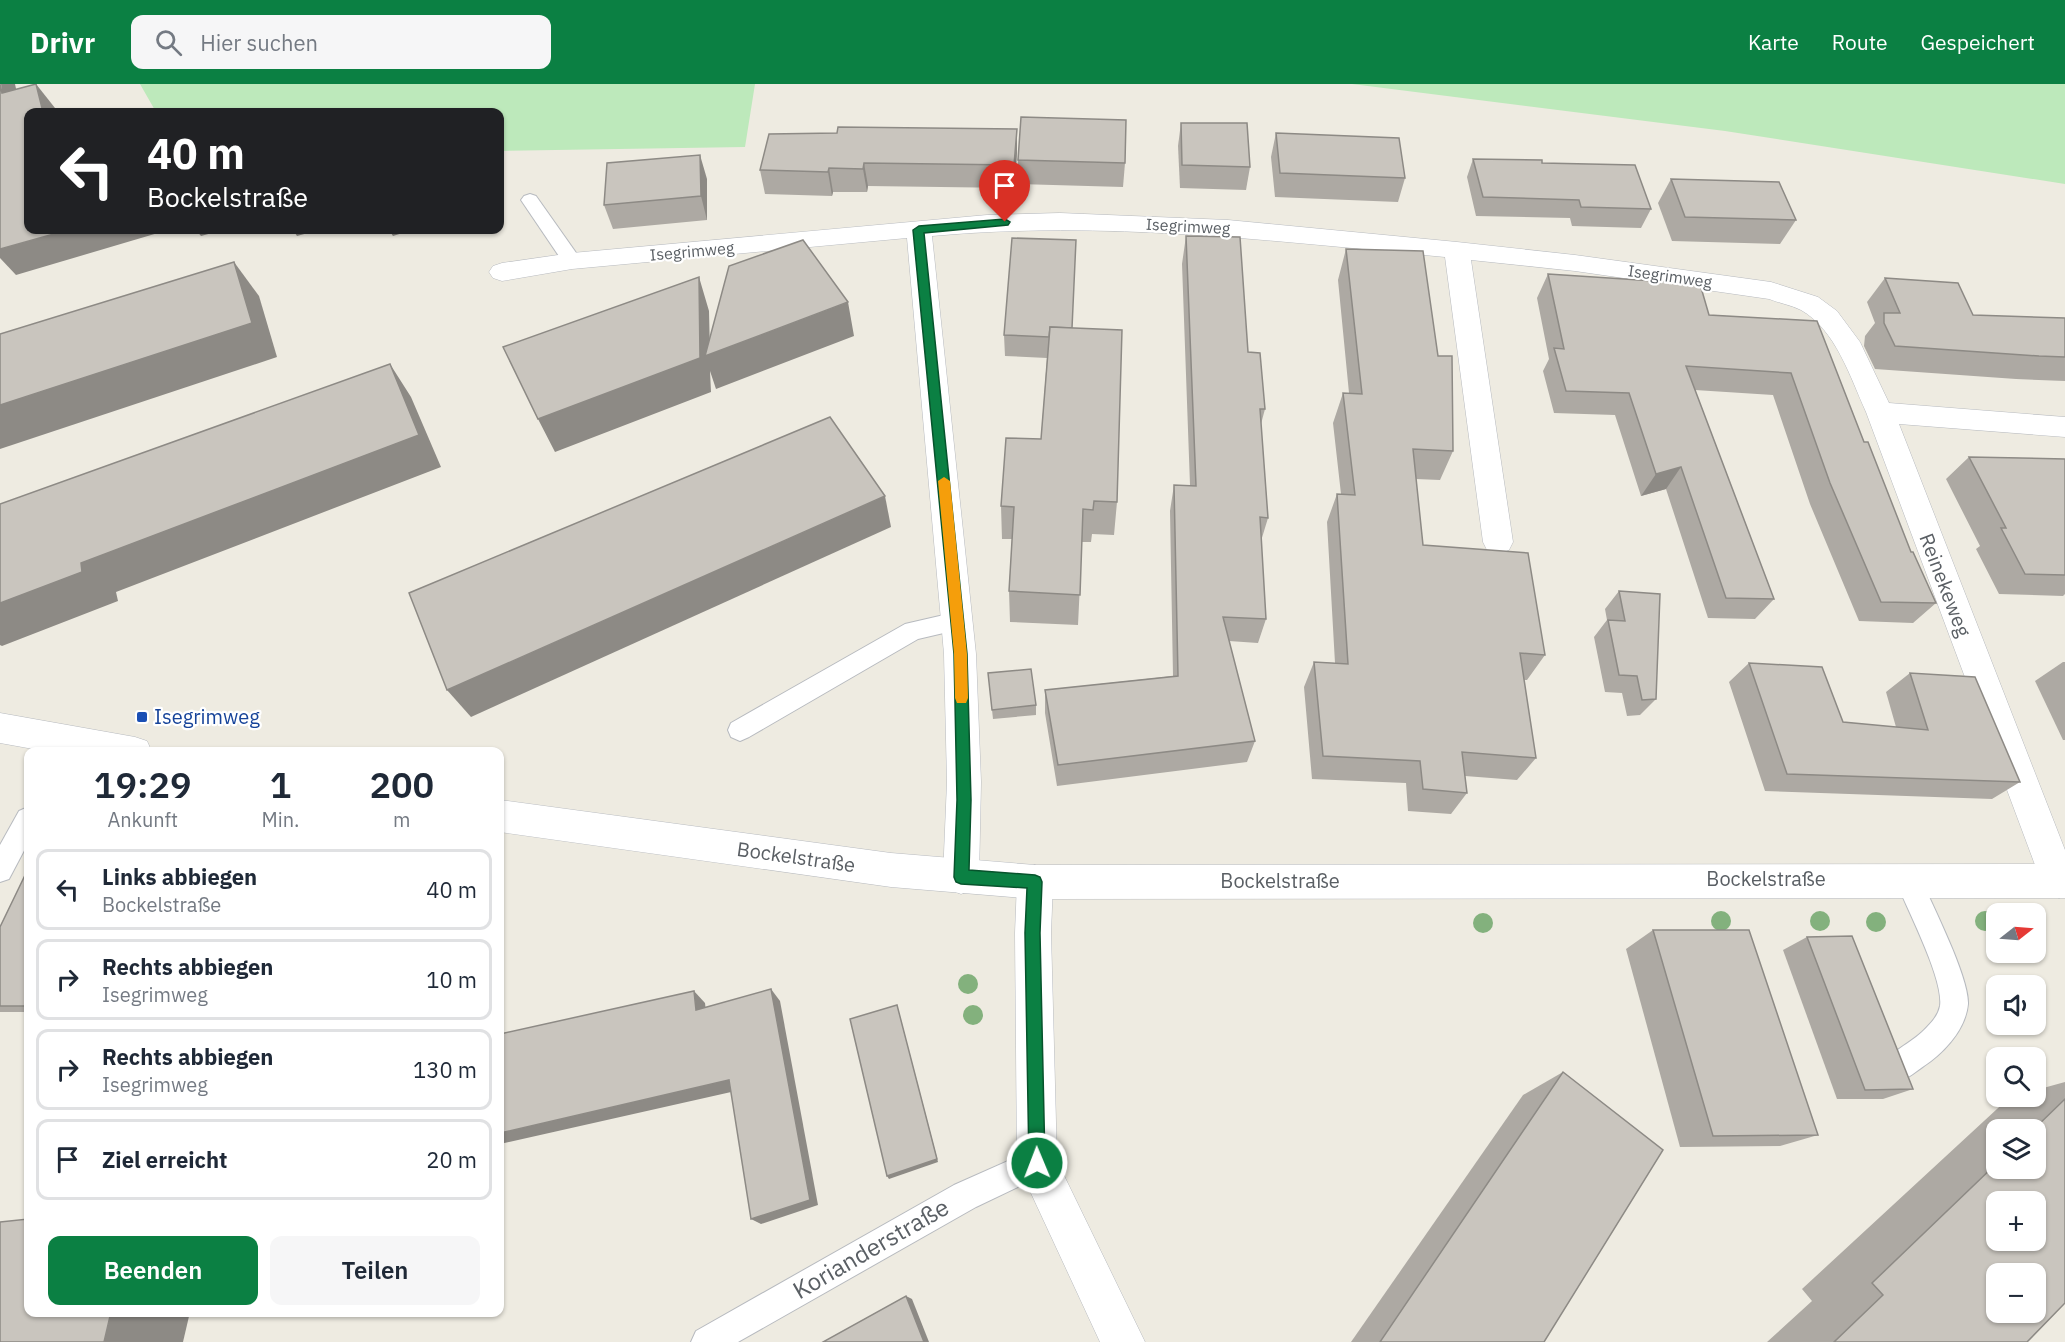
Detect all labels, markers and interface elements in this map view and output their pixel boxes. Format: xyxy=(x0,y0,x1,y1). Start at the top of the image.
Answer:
search box xyxy=(131,15,551,69)
text: Drivr xyxy=(30,24,95,61)
icon: search xyxy=(152,26,185,59)
text: Hier suchen xyxy=(200,28,318,57)
text: Karte xyxy=(1748,28,1799,56)
text: Route xyxy=(1832,28,1888,56)
text: Gespeichert xyxy=(1921,28,2035,56)
text: 40 m xyxy=(147,126,245,181)
icon: left xyxy=(48,132,126,210)
pin xyxy=(979,160,1030,222)
icon: arrive xyxy=(988,169,1021,202)
text: Bockelstraße xyxy=(147,179,308,214)
street label: Isegrimweg xyxy=(1145,214,1231,238)
street label: Isegrimweg xyxy=(649,237,736,265)
street label: Isegrimweg xyxy=(1627,260,1714,292)
street label: Reinekeweg xyxy=(1913,529,1978,641)
place label: Isegrimweg xyxy=(154,703,260,730)
marker: Isegrimweg xyxy=(135,710,149,724)
text: 19:29 xyxy=(94,761,192,808)
text: 1 xyxy=(270,761,291,808)
text: 200 xyxy=(369,761,434,808)
text: Ankunft xyxy=(107,806,178,833)
text: Min. xyxy=(262,806,300,833)
text: m xyxy=(393,806,411,833)
street label: Bockelstraße xyxy=(735,835,857,878)
text: Links abbiegen xyxy=(102,862,257,891)
street label: Bockelstraße xyxy=(1706,865,1826,892)
street label: Bockelstraße xyxy=(1220,867,1340,894)
icon: left xyxy=(51,873,84,906)
text: 40 m xyxy=(426,875,477,904)
text: Bockelstraße xyxy=(102,891,221,918)
north arrow xyxy=(1986,903,2046,963)
map controls xyxy=(1986,903,2046,1323)
text: Rechts abbiegen xyxy=(102,952,273,981)
icon: right xyxy=(51,963,84,996)
text: 10 m xyxy=(426,965,477,994)
button: sound xyxy=(1986,975,2046,1035)
text: Isegrimweg xyxy=(102,981,208,1008)
text: Rechts abbiegen xyxy=(102,1042,273,1071)
button: search xyxy=(1986,1047,2046,1107)
icon: right xyxy=(51,1053,84,1086)
text: 130 m xyxy=(413,1055,477,1084)
text: Isegrimweg xyxy=(102,1071,208,1098)
button: layers xyxy=(1986,1119,2046,1179)
position arrow xyxy=(1005,1131,1069,1195)
icon: arrive xyxy=(51,1143,84,1176)
text: Ziel erreicht xyxy=(102,1145,227,1174)
text: 20 m xyxy=(426,1145,477,1174)
street label: Korianderstraße xyxy=(787,1190,954,1306)
button: + xyxy=(1986,1191,2046,1251)
button: Beenden xyxy=(48,1236,258,1305)
button: Teilen xyxy=(270,1236,480,1305)
button: − xyxy=(1986,1263,2046,1323)

